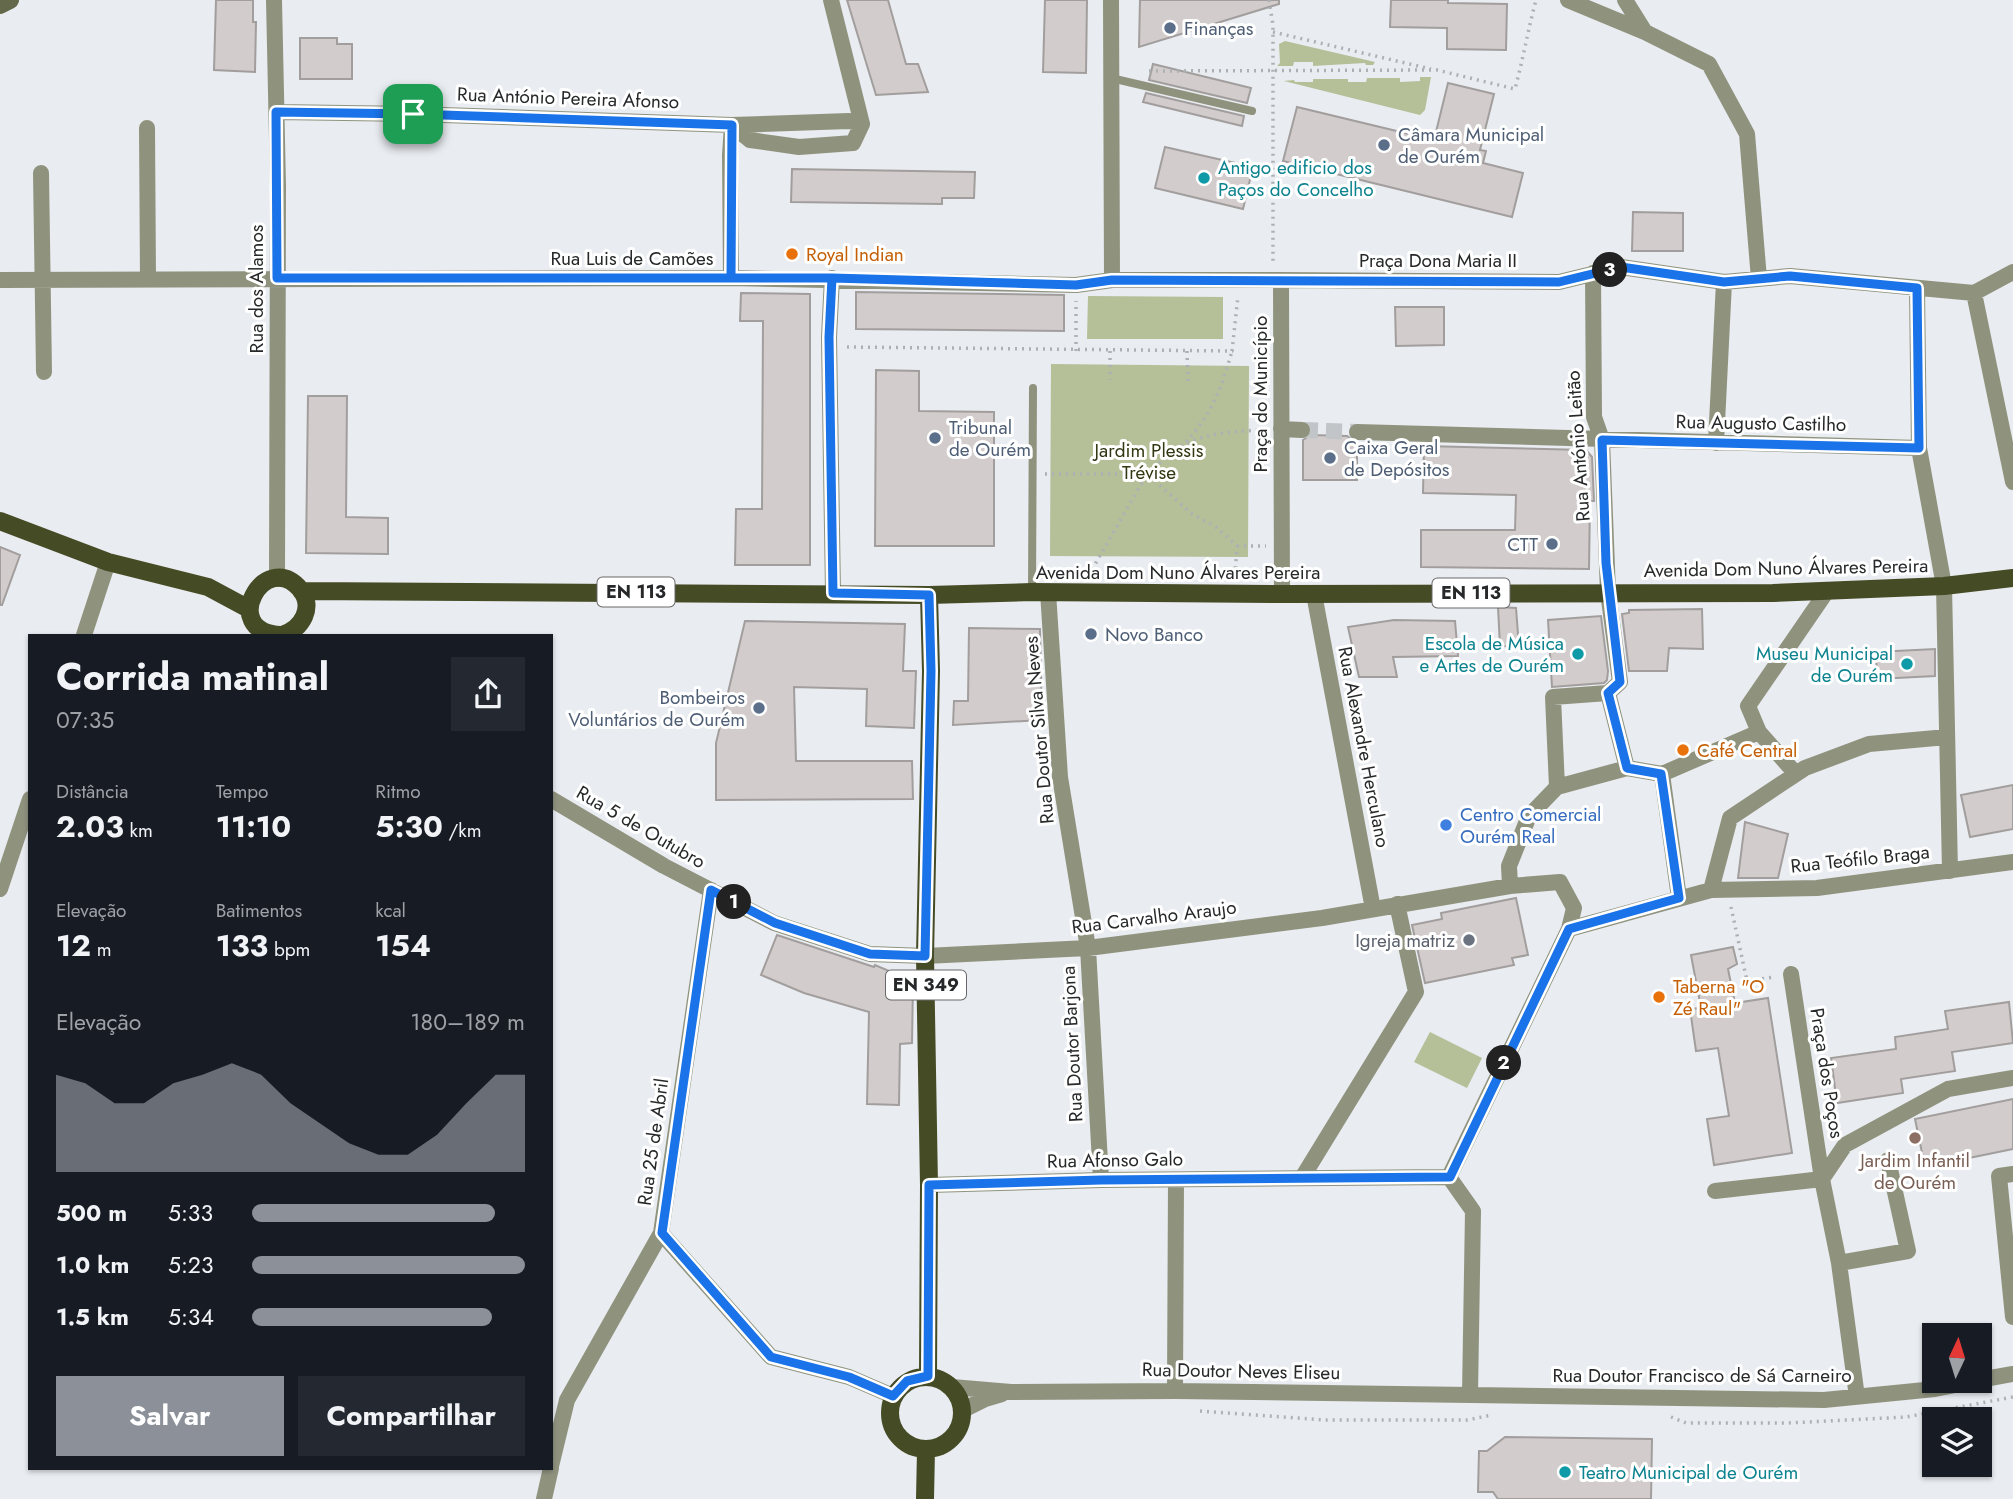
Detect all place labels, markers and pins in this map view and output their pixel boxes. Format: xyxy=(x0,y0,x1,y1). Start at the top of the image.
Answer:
place label: Finanças xyxy=(1184,15,1254,42)
marker: Finanças xyxy=(1162,20,1178,36)
pin xyxy=(383,84,443,144)
place label: Câmara Municipal de Ourém xyxy=(1398,121,1544,170)
marker: Câmara Municipal de Ourém xyxy=(1376,137,1392,153)
place label: Antigo edificio dos Paços do Concelho xyxy=(1218,154,1374,203)
marker: Antigo edificio dos Paços do Concelho xyxy=(1196,170,1212,186)
place label: Royal Indian xyxy=(806,241,904,268)
marker: Royal Indian xyxy=(784,246,800,262)
pin: 3 xyxy=(1592,252,1628,288)
place label: Tribunal de Ourém xyxy=(949,414,1031,463)
marker: Tribunal de Ourém xyxy=(927,430,943,446)
place label: Caixa Geral de Depósitos xyxy=(1344,434,1450,483)
marker: Caixa Geral de Depósitos xyxy=(1322,450,1338,466)
place label: CTT xyxy=(1507,531,1538,558)
marker: CTT xyxy=(1544,536,1560,552)
place label: Novo Banco xyxy=(1105,621,1203,648)
marker: Novo Banco xyxy=(1083,626,1099,642)
place label: Escola de Música e Artes de Ourém xyxy=(1420,630,1564,679)
place label: Museu Municipal de Ourém xyxy=(1756,640,1893,689)
marker: Escola de Música e Artes de Ourém xyxy=(1570,646,1586,662)
marker: Museu Municipal de Ourém xyxy=(1899,656,1915,672)
place label: Bombeiros Voluntários de Ourém xyxy=(568,684,745,733)
marker: Bombeiros Voluntários de Ourém xyxy=(751,700,767,716)
place label: Café Central xyxy=(1697,737,1797,764)
marker: Café Central xyxy=(1675,742,1691,758)
place label: Centro Comercial Ourém Real xyxy=(1460,801,1601,850)
marker: Centro Comercial Ourém Real xyxy=(1438,817,1454,833)
pin: 1 xyxy=(716,884,752,920)
place label: Igreja matriz xyxy=(1355,927,1455,954)
marker: Igreja matriz xyxy=(1461,932,1477,948)
place label: Taberna "O Zé Raul" xyxy=(1673,973,1764,1022)
marker: Taberna "O Zé Raul" xyxy=(1651,989,1667,1005)
pin: 2 xyxy=(1486,1046,1522,1080)
marker: Jardim Infantil de Ourém xyxy=(1907,1130,1923,1146)
place label: Jardim Infantil de Ourém xyxy=(1857,1147,1970,1196)
place label: Teatro Municipal de Ourém xyxy=(1579,1459,1798,1486)
marker: Teatro Municipal de Ourém xyxy=(1557,1464,1573,1480)

